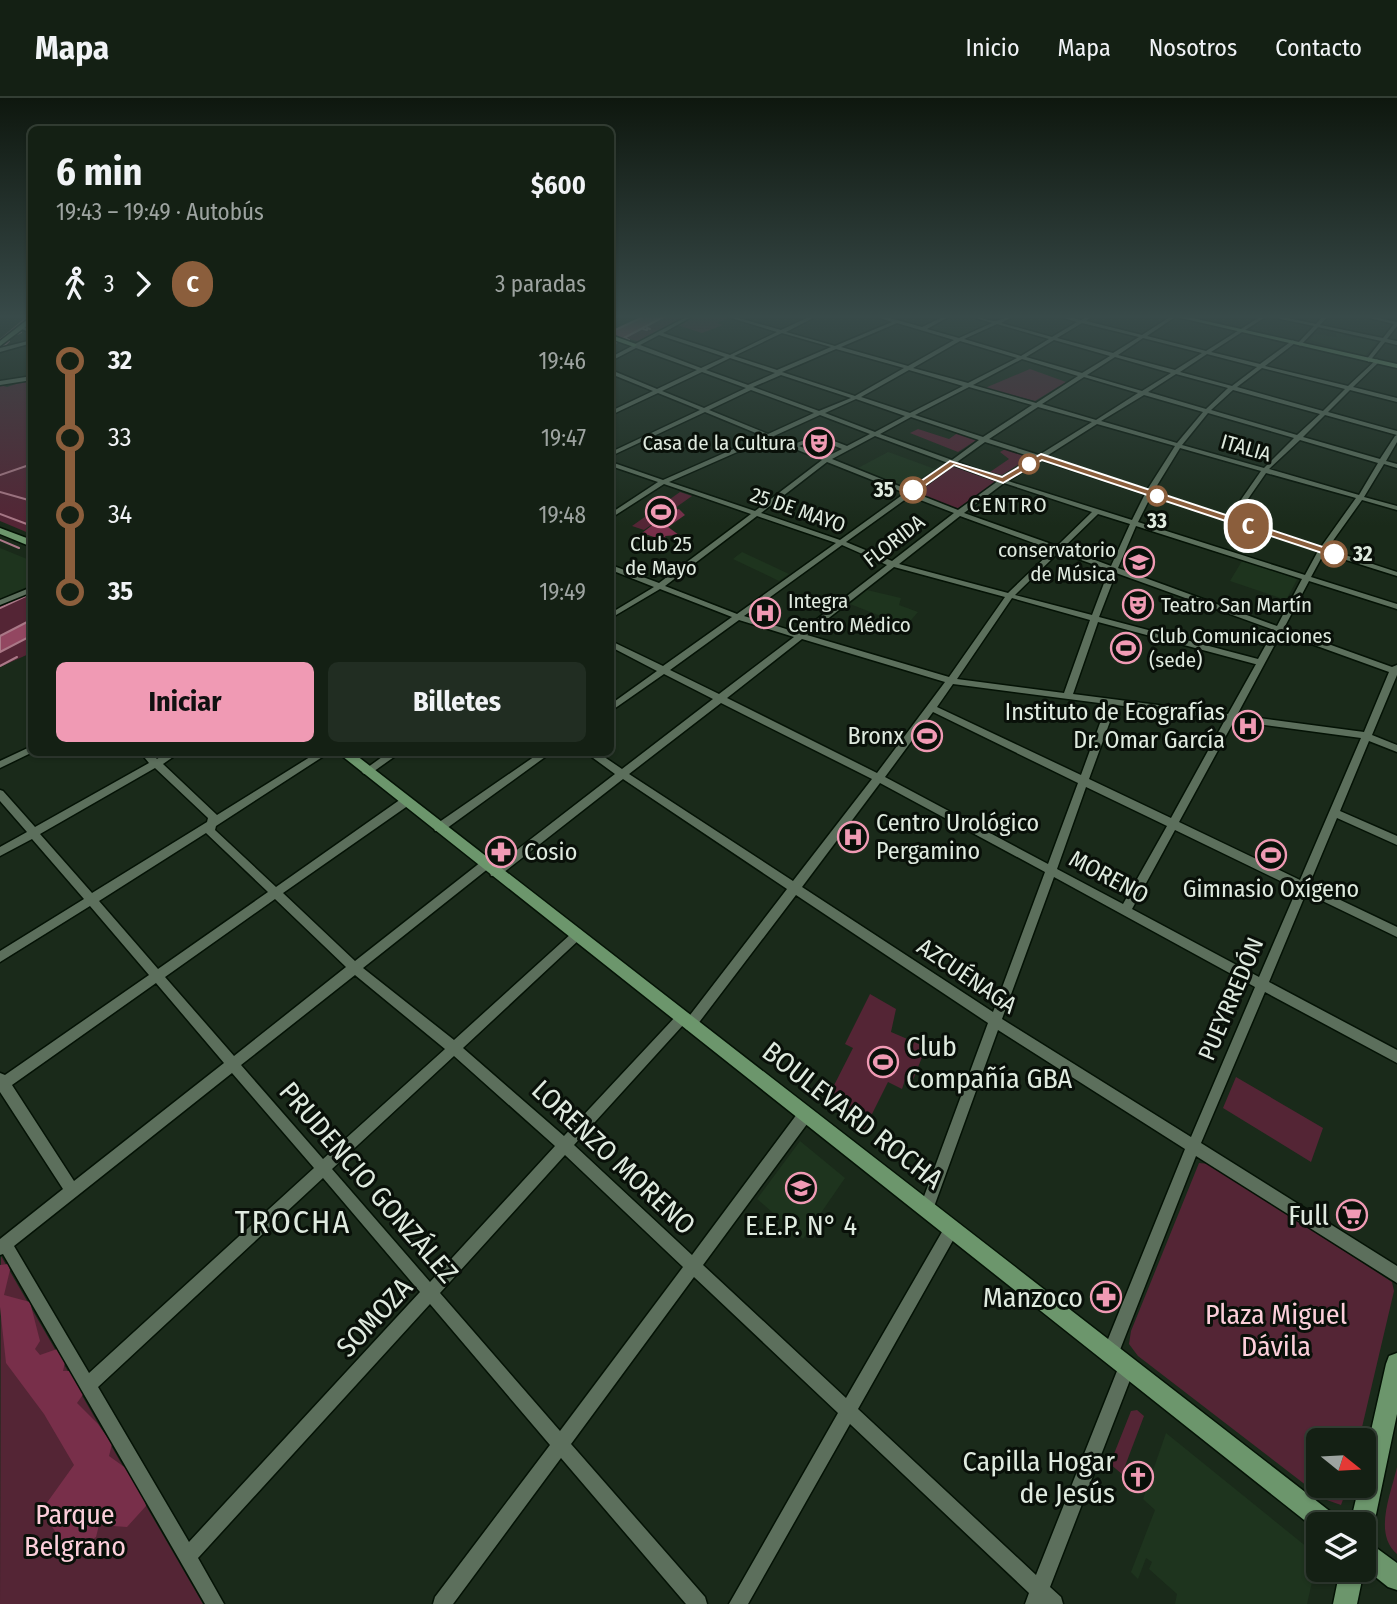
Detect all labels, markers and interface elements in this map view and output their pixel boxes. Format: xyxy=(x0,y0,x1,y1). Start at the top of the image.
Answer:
text: Mapa xyxy=(35,28,109,68)
text: Inicio xyxy=(966,34,1020,62)
text: Mapa xyxy=(1058,34,1111,62)
text: Nosotros xyxy=(1149,34,1237,62)
text: Contacto xyxy=(1275,34,1362,62)
text: 6 min xyxy=(56,149,143,195)
text: $600 xyxy=(531,170,586,201)
text: 19:43 – 19:49 · Autobús xyxy=(56,198,264,226)
icon: walk xyxy=(56,265,94,303)
icon: forward xyxy=(124,265,162,303)
text: 3 xyxy=(104,270,114,298)
text: C xyxy=(186,270,199,298)
text: 3 paradas xyxy=(495,270,586,298)
text: 32 xyxy=(108,345,132,376)
text: 19:46 xyxy=(539,347,586,375)
text: 33 xyxy=(108,422,131,453)
text: 19:47 xyxy=(541,424,586,452)
theatre icon: Casa de la Cultura xyxy=(802,426,836,460)
street label: ITALIA xyxy=(1218,428,1274,468)
place label: Casa de la Cultura xyxy=(642,430,796,456)
unlabelled marker xyxy=(1019,454,1039,474)
place label: 35 xyxy=(873,477,894,503)
marker: 35 xyxy=(900,477,926,503)
street label: 25 DE MAYO xyxy=(747,482,849,538)
marker: 33 xyxy=(1147,486,1167,506)
district label: CENTRO xyxy=(969,492,1049,518)
sports icon: Club 25 de Mayo xyxy=(644,495,678,529)
text: 34 xyxy=(108,499,132,530)
text: 19:48 xyxy=(538,501,586,529)
line badge: C xyxy=(1225,503,1271,549)
place label: 33 xyxy=(1146,508,1167,534)
street label: FLORIDA xyxy=(858,509,930,573)
text: C xyxy=(1242,512,1254,540)
place label: Club 25 de Mayo xyxy=(625,531,697,581)
place label: conservatorio de Música xyxy=(998,537,1116,587)
marker: 32 xyxy=(1321,541,1347,567)
place label: 32 xyxy=(1352,541,1373,567)
school or university icon: conservatorio de Música xyxy=(1122,545,1156,579)
text: 35 xyxy=(108,576,133,607)
text: 19:49 xyxy=(539,578,586,606)
place label: Integra Centro Médico xyxy=(788,588,911,638)
theatre icon: Teatro San Martín xyxy=(1121,588,1155,622)
place label: Teatro San Martín xyxy=(1161,592,1312,618)
hospital icon: Integra Centro Médico xyxy=(748,596,782,630)
place label: Club Comunicaciones (sede) xyxy=(1149,623,1332,673)
sports icon: Club Comunicaciones (sede) xyxy=(1109,631,1143,665)
button: Iniciar xyxy=(56,662,314,742)
button: Billetes xyxy=(328,662,586,742)
place label: Instituto de Ecografías Dr. Omar García xyxy=(1005,698,1225,754)
hospital icon: Instituto de Ecografías Dr. Omar García xyxy=(1231,709,1265,743)
sports icon: Bronx xyxy=(910,719,944,753)
place label: Bronx xyxy=(847,722,904,750)
place label: Centro Urológico Pergamino xyxy=(876,809,1039,865)
hospital icon: Centro Urológico Pergamino xyxy=(836,820,870,854)
pharmacy icon: Cosio xyxy=(484,835,518,869)
place label: Cosio xyxy=(524,838,577,866)
sports icon: Gimnasio Oxígeno xyxy=(1254,838,1288,872)
street label: MORENO xyxy=(1065,844,1153,910)
place label: Gimnasio Oxígeno xyxy=(1183,875,1359,903)
street label: AZCUÉNAGA xyxy=(912,932,1023,1020)
street label: PUEYRREDÓN xyxy=(1193,933,1269,1065)
place label: Club Compañía GBA xyxy=(906,1030,1073,1095)
street label: BOULEVARD ROCHA xyxy=(756,1035,950,1196)
sports icon: Club Compañía GBA xyxy=(866,1045,900,1079)
street label: LORENZO MORENO xyxy=(525,1073,702,1241)
street label: PRUDENCIO GONZÁLEZ xyxy=(272,1075,465,1290)
school or university icon: E.E.P. N° 4 xyxy=(784,1171,818,1205)
supermarket icon: Full xyxy=(1335,1198,1369,1232)
place label: Full xyxy=(1288,1199,1329,1232)
district label: TROCHA xyxy=(235,1203,351,1241)
place label: E.E.P. N° 4 xyxy=(745,1209,857,1242)
street label: SOMOZA xyxy=(330,1271,419,1364)
pharmacy icon: Manzoco xyxy=(1089,1280,1123,1314)
place label: Manzoco xyxy=(983,1281,1083,1314)
park label: Plaza Miguel Dávila xyxy=(1205,1298,1347,1363)
north arrow xyxy=(1306,1428,1376,1498)
map controls xyxy=(1306,1428,1376,1582)
place label: Capilla Hogar de Jesús xyxy=(963,1445,1115,1510)
church icon: Capilla Hogar de Jesús xyxy=(1121,1460,1155,1494)
park label: Parque Belgrano xyxy=(24,1498,126,1563)
button: layers xyxy=(1306,1512,1376,1582)

